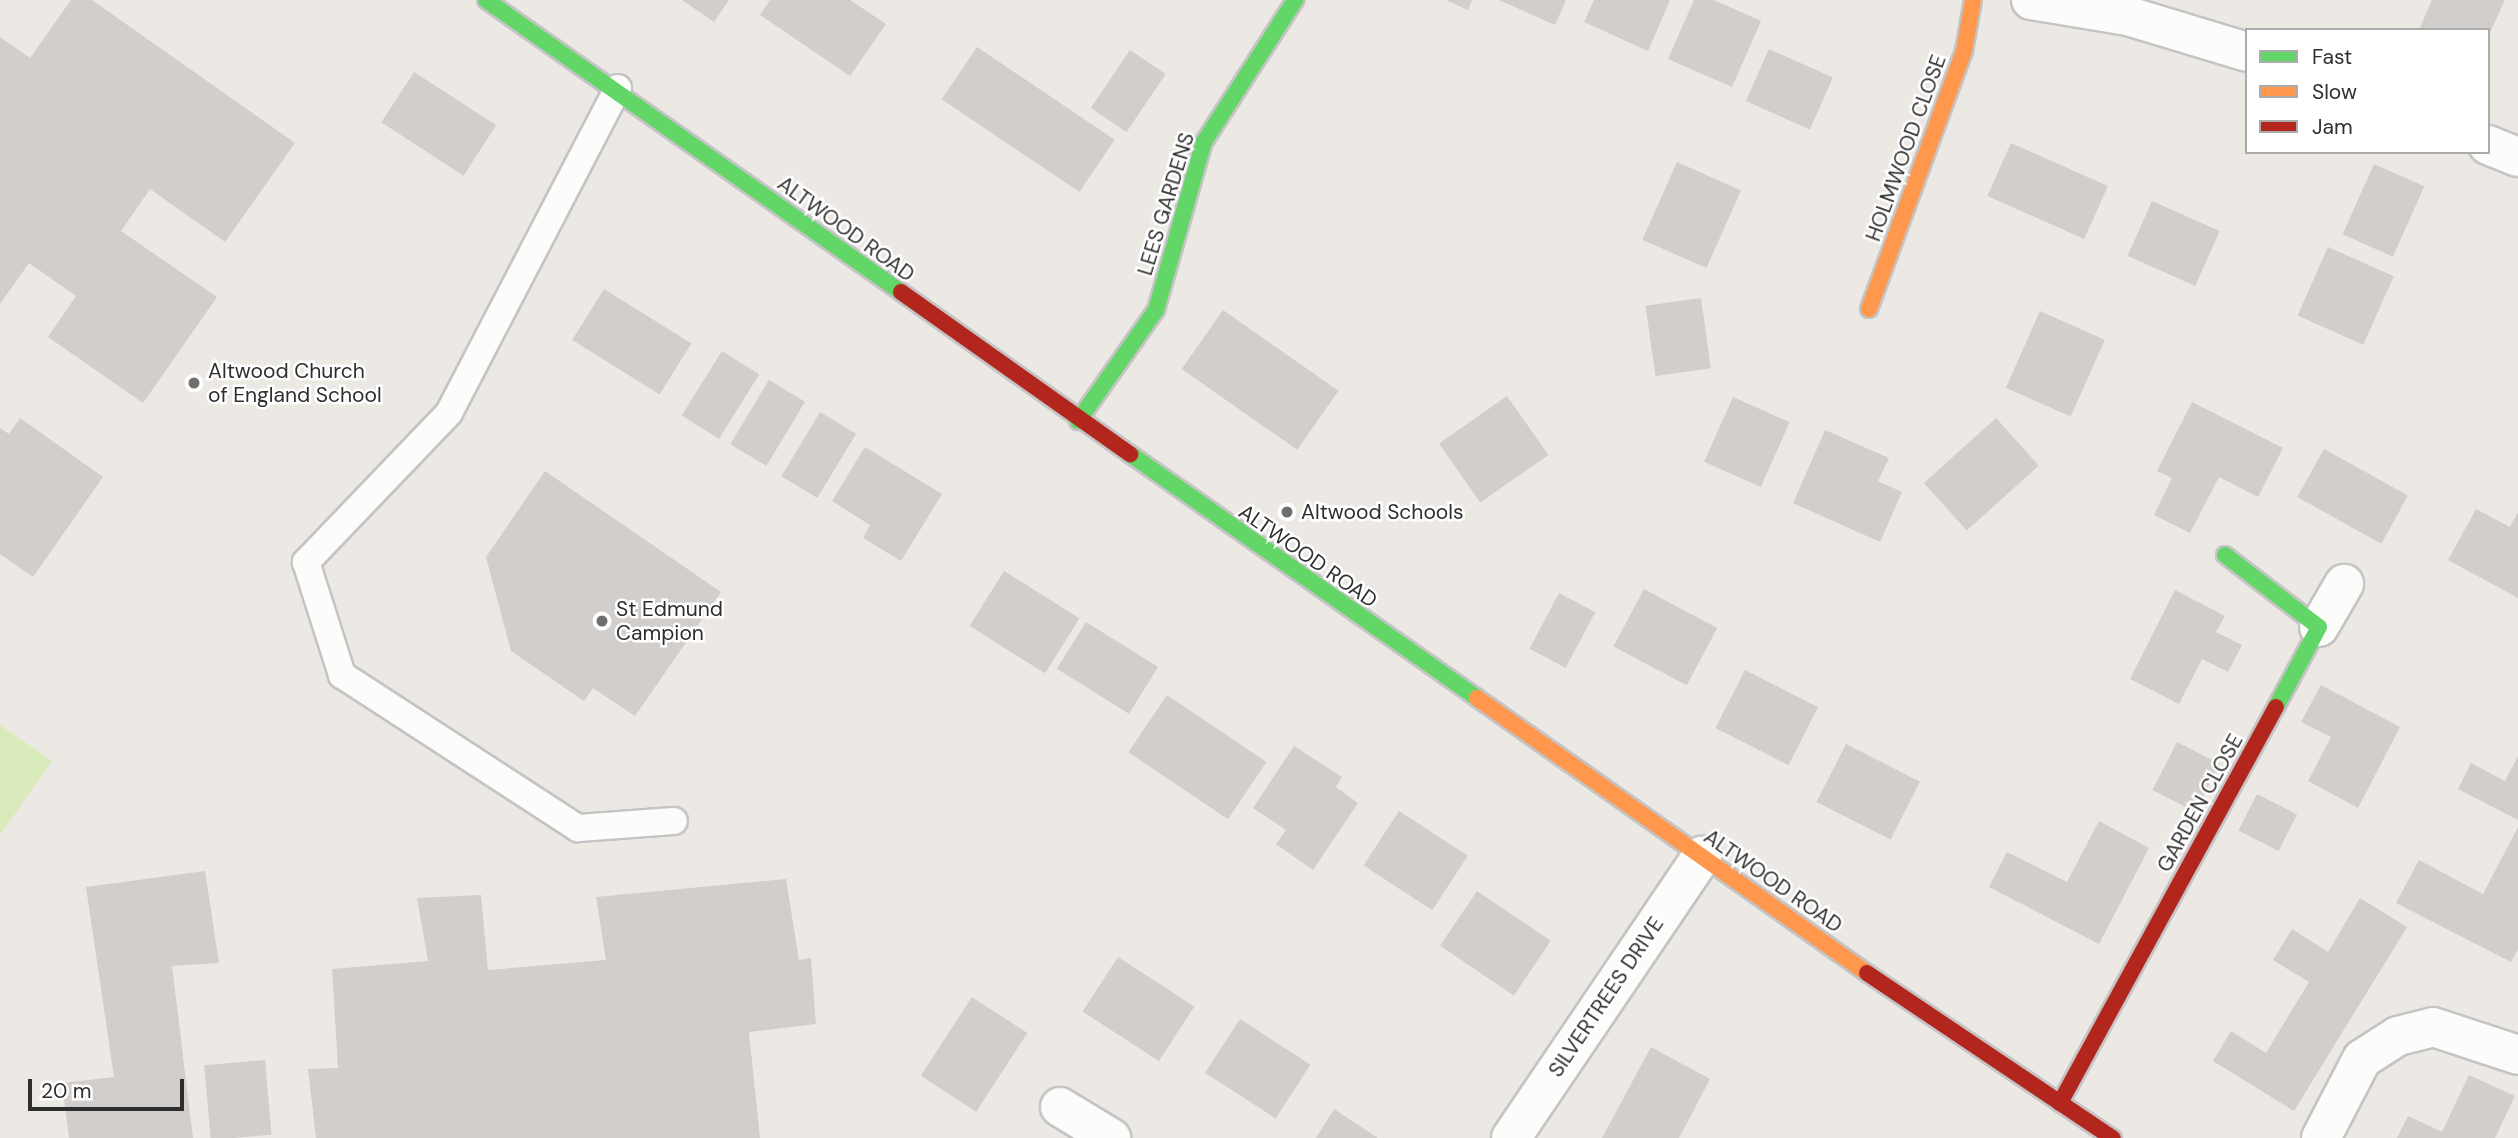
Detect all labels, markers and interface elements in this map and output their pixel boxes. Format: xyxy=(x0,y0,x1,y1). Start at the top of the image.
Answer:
legend xyxy=(2245,28,2490,154)
text: Fast xyxy=(2312,43,2352,71)
street label: HOLMWOOD CLOSE xyxy=(1861,51,1951,245)
text: Slow xyxy=(2312,78,2357,106)
text: Jam xyxy=(2312,113,2353,141)
street label: LEES GARDENS xyxy=(1132,130,1200,278)
street label: ALTWOOD ROAD xyxy=(773,171,919,287)
place label: Altwood Church of England School xyxy=(208,358,382,408)
marker: Altwood Church of England School xyxy=(186,375,202,391)
street label: ALTWOOD ROAD xyxy=(1234,499,1382,613)
place label: Altwood Schools xyxy=(1301,499,1464,525)
marker: Altwood Schools xyxy=(1279,504,1295,520)
place label: St Edmund Campion xyxy=(616,596,723,646)
marker: St Edmund Campion xyxy=(594,613,610,629)
street label: GARDEN CLOSE xyxy=(2152,730,2248,876)
street label: ALTWOOD ROAD xyxy=(1699,824,1847,938)
street label: SILVERTREES DRIVE xyxy=(1543,912,1669,1082)
scale bar xyxy=(32,1064,187,1108)
text: 20 m xyxy=(41,1077,92,1105)

